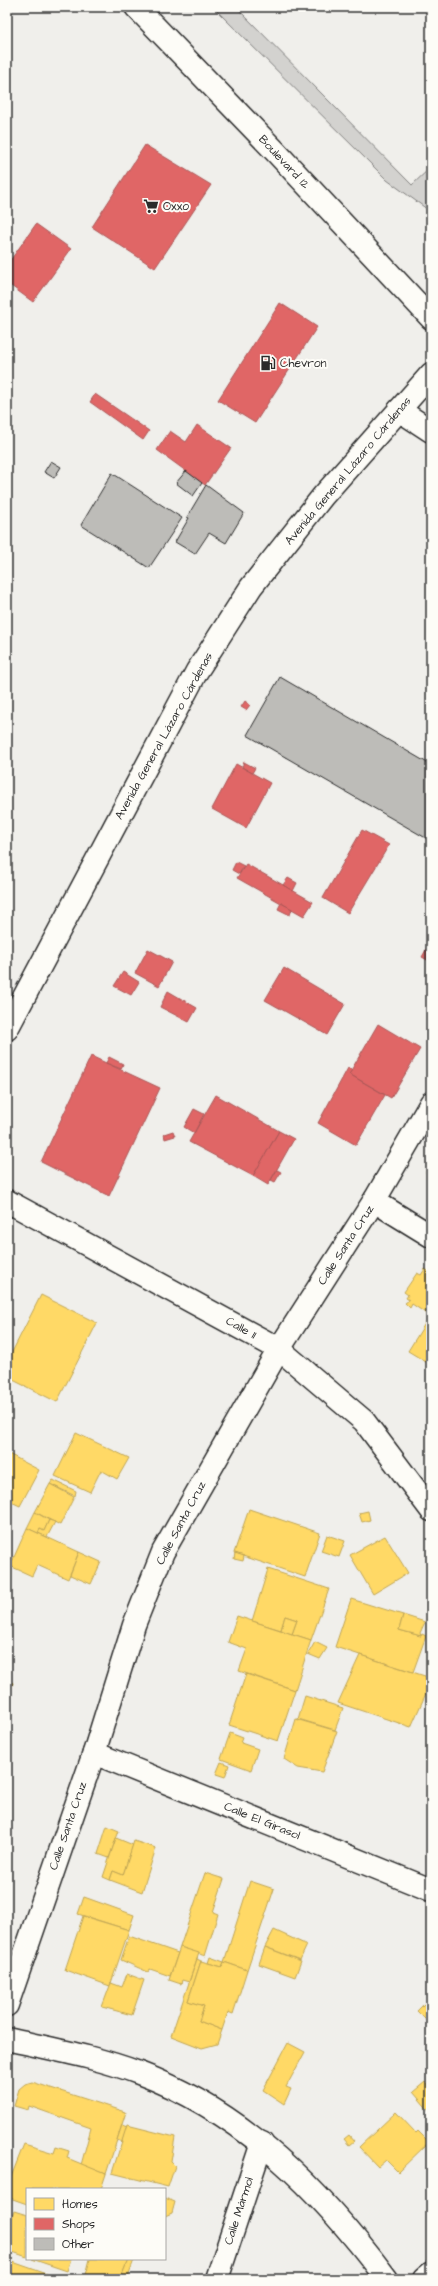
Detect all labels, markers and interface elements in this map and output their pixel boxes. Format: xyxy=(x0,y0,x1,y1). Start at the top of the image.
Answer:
street label: Boulevard 12 xyxy=(255,131,314,193)
supermarket icon: Oxxo xyxy=(142,197,160,215)
place label: Oxxo xyxy=(163,198,189,215)
fuel station icon: Chevron xyxy=(259,354,277,372)
place label: Chevron xyxy=(280,355,327,372)
street label: Avenida General Lázaro Cárdenas xyxy=(281,393,415,549)
street label: Avenida General Lázaro Cárdenas xyxy=(111,649,217,823)
street label: Calle Santa Cruz xyxy=(314,1202,378,1288)
street label: Calle 11 xyxy=(223,1313,260,1344)
street label: Calle Santa Cruz xyxy=(152,1478,210,1568)
street label: Calle Santa Cruz xyxy=(45,1779,91,1872)
street label: Calle El Girasol xyxy=(221,1798,303,1844)
street label: Calle Mármol xyxy=(220,2175,258,2247)
legend xyxy=(26,2188,166,2260)
text: Homes xyxy=(62,2196,98,2213)
text: Shops xyxy=(62,2216,95,2233)
text: Other xyxy=(62,2236,94,2253)

